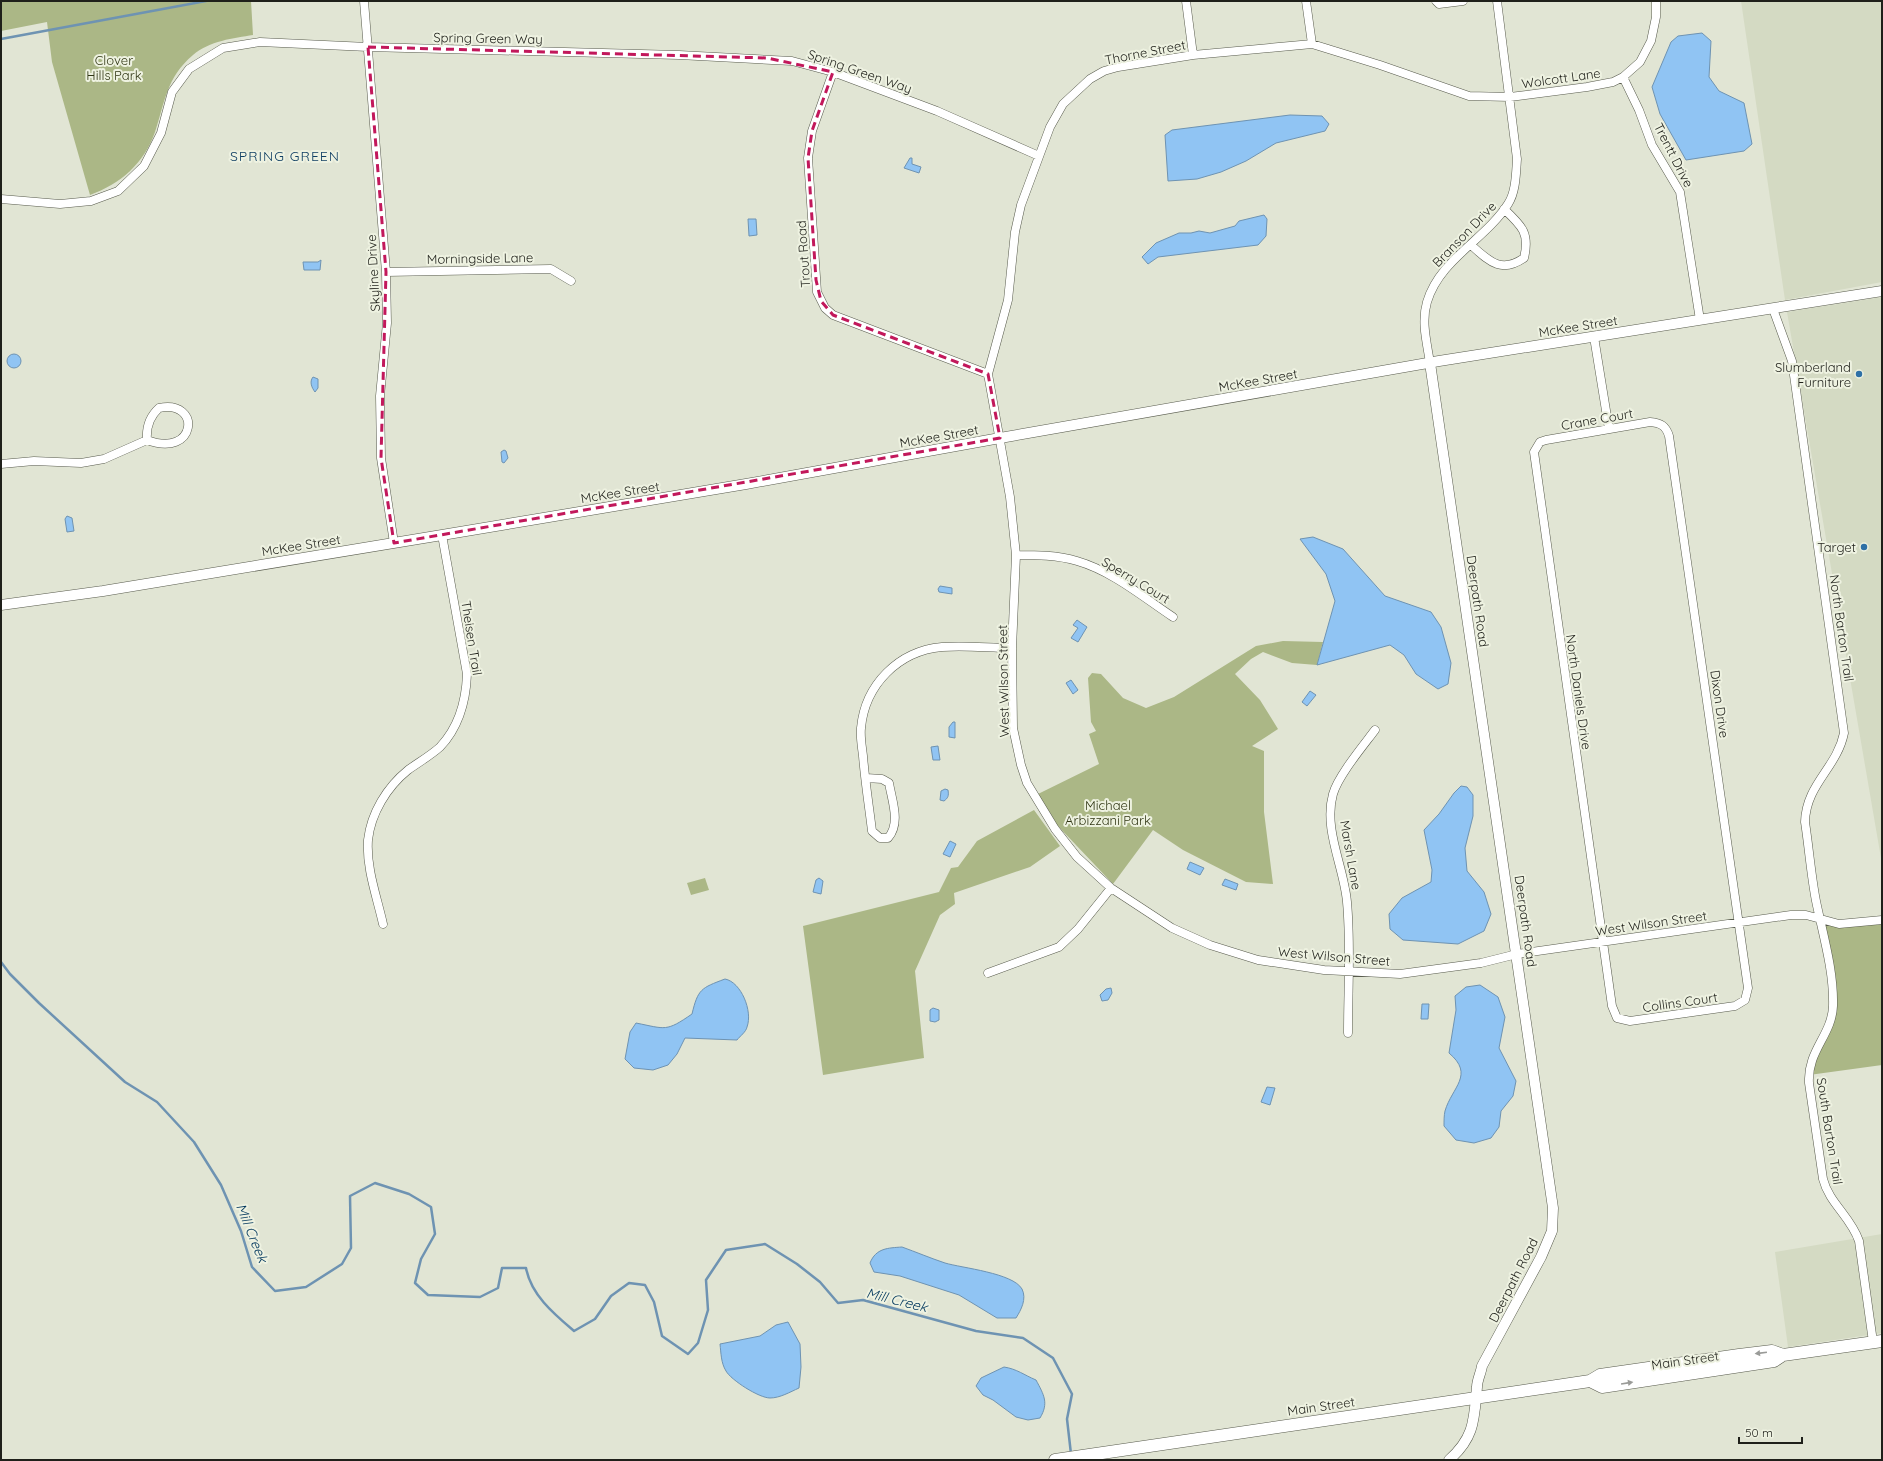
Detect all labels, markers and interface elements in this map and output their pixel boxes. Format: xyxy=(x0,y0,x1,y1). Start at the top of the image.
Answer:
street label: Spring Green Way xyxy=(433,29,543,47)
street label: Thorne Street xyxy=(1103,36,1187,68)
street label: Spring Green Way xyxy=(806,46,914,96)
park label: Clover Hills Park xyxy=(86,52,142,83)
street label: Wolcott Lane xyxy=(1520,65,1602,91)
street label: Trentt Drive xyxy=(1651,120,1697,190)
district label: SPRING GREEN xyxy=(230,147,340,165)
street label: Branson Drive xyxy=(1429,198,1499,270)
street label: Trout Road xyxy=(793,220,813,288)
street label: Skyline Drive xyxy=(363,234,383,312)
street label: Morningside Lane xyxy=(427,249,533,267)
street label: McKee Street xyxy=(1537,312,1619,340)
place label: Slumberland Furniture xyxy=(1775,359,1851,390)
street label: McKee Street xyxy=(1217,365,1299,395)
marker: Slumberland Furniture xyxy=(1854,369,1864,379)
street label: Crane Court xyxy=(1560,405,1634,433)
street label: McKee Street xyxy=(898,421,980,451)
street label: McKee Street xyxy=(579,478,661,506)
street label: McKee Street xyxy=(260,531,342,559)
place label: Target xyxy=(1817,539,1856,555)
marker: Target xyxy=(1859,542,1869,552)
street label: Sperry Court xyxy=(1099,553,1173,607)
street label: Deerpath Road xyxy=(1464,554,1492,648)
street label: North Barton Trail xyxy=(1827,573,1857,683)
street label: Theisen Trail xyxy=(458,599,486,677)
street label: West Wilson Street xyxy=(994,625,1012,737)
street label: North Daniels Drive xyxy=(1563,633,1595,751)
street label: Dixon Drive xyxy=(1707,669,1733,739)
park label: Michael Arbizzani Park xyxy=(1065,797,1151,828)
street label: Marsh Lane xyxy=(1337,819,1365,891)
street label: Deerpath Road xyxy=(1512,874,1540,968)
street label: West Wilson Street xyxy=(1594,907,1708,939)
street label: West Wilson Street xyxy=(1277,943,1391,969)
street label: Collins Court xyxy=(1642,989,1718,1015)
street label: South Barton Trail xyxy=(1814,1076,1846,1186)
water label: Mill Creek xyxy=(232,1201,273,1267)
street label: Deerpath Road xyxy=(1485,1235,1541,1325)
water label: Mill Creek xyxy=(865,1284,931,1317)
street label: Main Street xyxy=(1650,1347,1720,1373)
one-way arrow xyxy=(1755,1349,1767,1356)
one-way arrow xyxy=(1621,1380,1634,1386)
street label: Main Street xyxy=(1286,1393,1356,1419)
scale bar xyxy=(1739,1419,1802,1445)
text: 50 m xyxy=(1745,1425,1773,1440)

